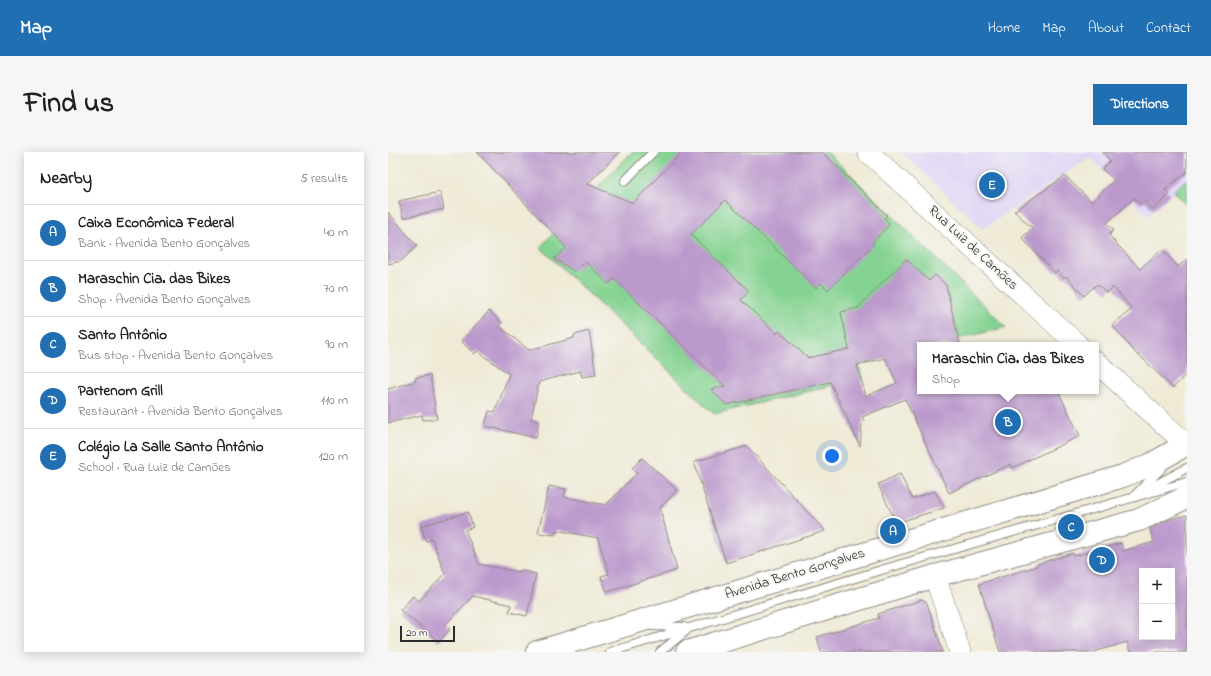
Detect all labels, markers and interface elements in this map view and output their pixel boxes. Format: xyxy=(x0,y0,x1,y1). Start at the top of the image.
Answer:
text: Map xyxy=(20,15,52,42)
text: Home xyxy=(988,18,1020,39)
text: Map xyxy=(1042,18,1066,39)
text: About xyxy=(1088,18,1124,39)
text: Contact xyxy=(1146,18,1191,39)
text: Find us xyxy=(24,84,114,125)
button: Directions xyxy=(1093,84,1187,125)
text: Nearby xyxy=(40,166,92,191)
text: 5 results xyxy=(300,169,348,188)
pin: E xyxy=(979,170,1005,200)
street label: Rua Luiz de Camões xyxy=(923,201,1023,295)
text: Caixa Econômica Federal xyxy=(78,212,234,234)
text: A xyxy=(49,223,57,242)
text: 40 m xyxy=(324,223,348,242)
text: Bank · Avenida Bento Gonçalves xyxy=(78,234,250,253)
text: Maraschin Cia. das Bikes xyxy=(78,268,231,290)
text: B xyxy=(49,279,57,298)
text: 70 m xyxy=(324,279,348,298)
text: Shop · Avenida Bento Gonçalves xyxy=(78,290,251,309)
text: Santo Antônio xyxy=(78,324,167,346)
text: C xyxy=(49,335,57,354)
text: 90 m xyxy=(325,335,348,354)
popup xyxy=(917,342,1099,394)
text: Bus stop · Avenida Bento Gonçalves xyxy=(78,346,273,365)
text: Maraschin Cia. das Bikes xyxy=(932,348,1084,370)
text: Shop xyxy=(932,370,960,389)
text: Partenom Grill xyxy=(78,380,163,402)
text: D xyxy=(48,391,58,410)
text: 110 m xyxy=(321,391,348,410)
text: Restaurant · Avenida Bento Gonçalves xyxy=(78,402,283,421)
pin: B xyxy=(995,407,1021,437)
text: Colégio La Salle Santo Antônio xyxy=(78,436,264,458)
your location xyxy=(822,446,842,466)
text: E xyxy=(49,447,57,466)
text: 120 m xyxy=(318,447,348,466)
text: School · Rua Luiz de Camões xyxy=(78,458,231,477)
pin: C xyxy=(1058,512,1084,542)
pin: A xyxy=(880,516,906,546)
street label: Avenida Bento Gonçalves xyxy=(722,543,868,605)
pin: D xyxy=(1089,545,1115,575)
map controls xyxy=(1139,568,1175,640)
button: + xyxy=(1139,568,1175,604)
button: − xyxy=(1139,604,1175,640)
scale bar xyxy=(400,624,455,643)
text: 20 m xyxy=(406,625,428,641)

